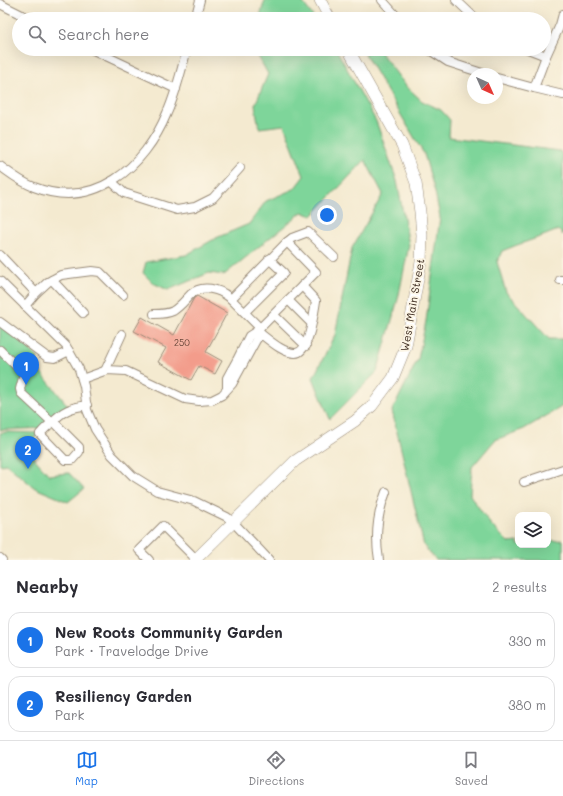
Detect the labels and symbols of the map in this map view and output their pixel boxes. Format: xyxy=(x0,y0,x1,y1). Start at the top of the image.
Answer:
north arrow xyxy=(467,68,503,104)
your location xyxy=(317,205,337,225)
street label: West Main Street xyxy=(396,257,428,352)
house number: 250 xyxy=(174,337,190,348)
pin: 1 xyxy=(13,352,39,385)
pin: 2 xyxy=(15,436,41,469)

